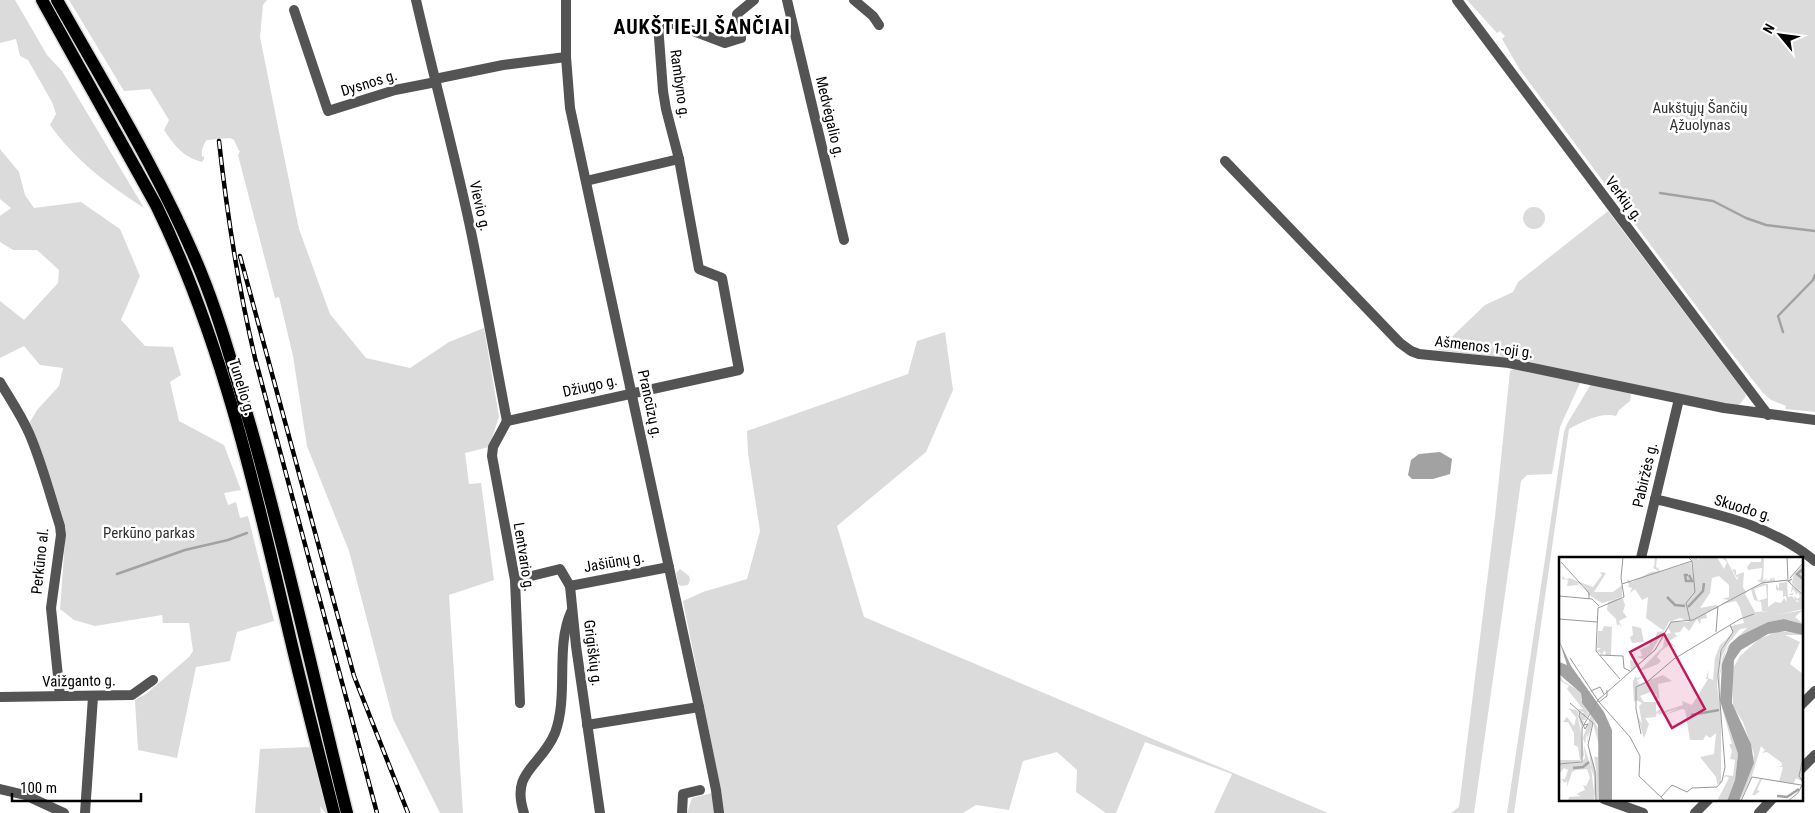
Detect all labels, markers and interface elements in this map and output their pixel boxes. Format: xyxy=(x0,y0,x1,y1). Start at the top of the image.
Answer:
north arrow xyxy=(1755,10,1805,60)
district label: AUKŠTIEJI ŠANČIAI xyxy=(613,15,791,39)
text: N xyxy=(1760,21,1778,36)
street label: Rambyno g. xyxy=(666,48,694,120)
street label: Dysnos g. xyxy=(339,66,399,100)
street label: Medvėgalio g. xyxy=(812,75,848,159)
park label: Aukštųjų Šančių Ąžuolynas xyxy=(1652,99,1748,134)
street label: Verkių g. xyxy=(1601,173,1647,225)
street label: Vievio g. xyxy=(465,179,495,233)
street label: Ašmenos 1-oji g. xyxy=(1434,332,1534,362)
street label: Tunelio g. xyxy=(225,357,259,417)
street label: Prancūzų g. xyxy=(634,368,666,440)
street label: Džiugo g. xyxy=(561,371,619,401)
street label: Pabiržės g. xyxy=(1629,441,1661,509)
street label: Skuodo g. xyxy=(1712,491,1774,525)
street label: Lentvario g. xyxy=(510,521,538,593)
park label: Perkūno parkas xyxy=(103,524,195,542)
street label: Perkūno al. xyxy=(28,527,52,595)
street label: Jašiūnų g. xyxy=(582,548,646,576)
inset map xyxy=(1559,557,1802,800)
street label: Grigiškių g. xyxy=(580,619,606,687)
street label: Vaižganto g. xyxy=(42,671,116,691)
scale bar xyxy=(12,770,141,802)
text: 100 m xyxy=(20,779,57,797)

